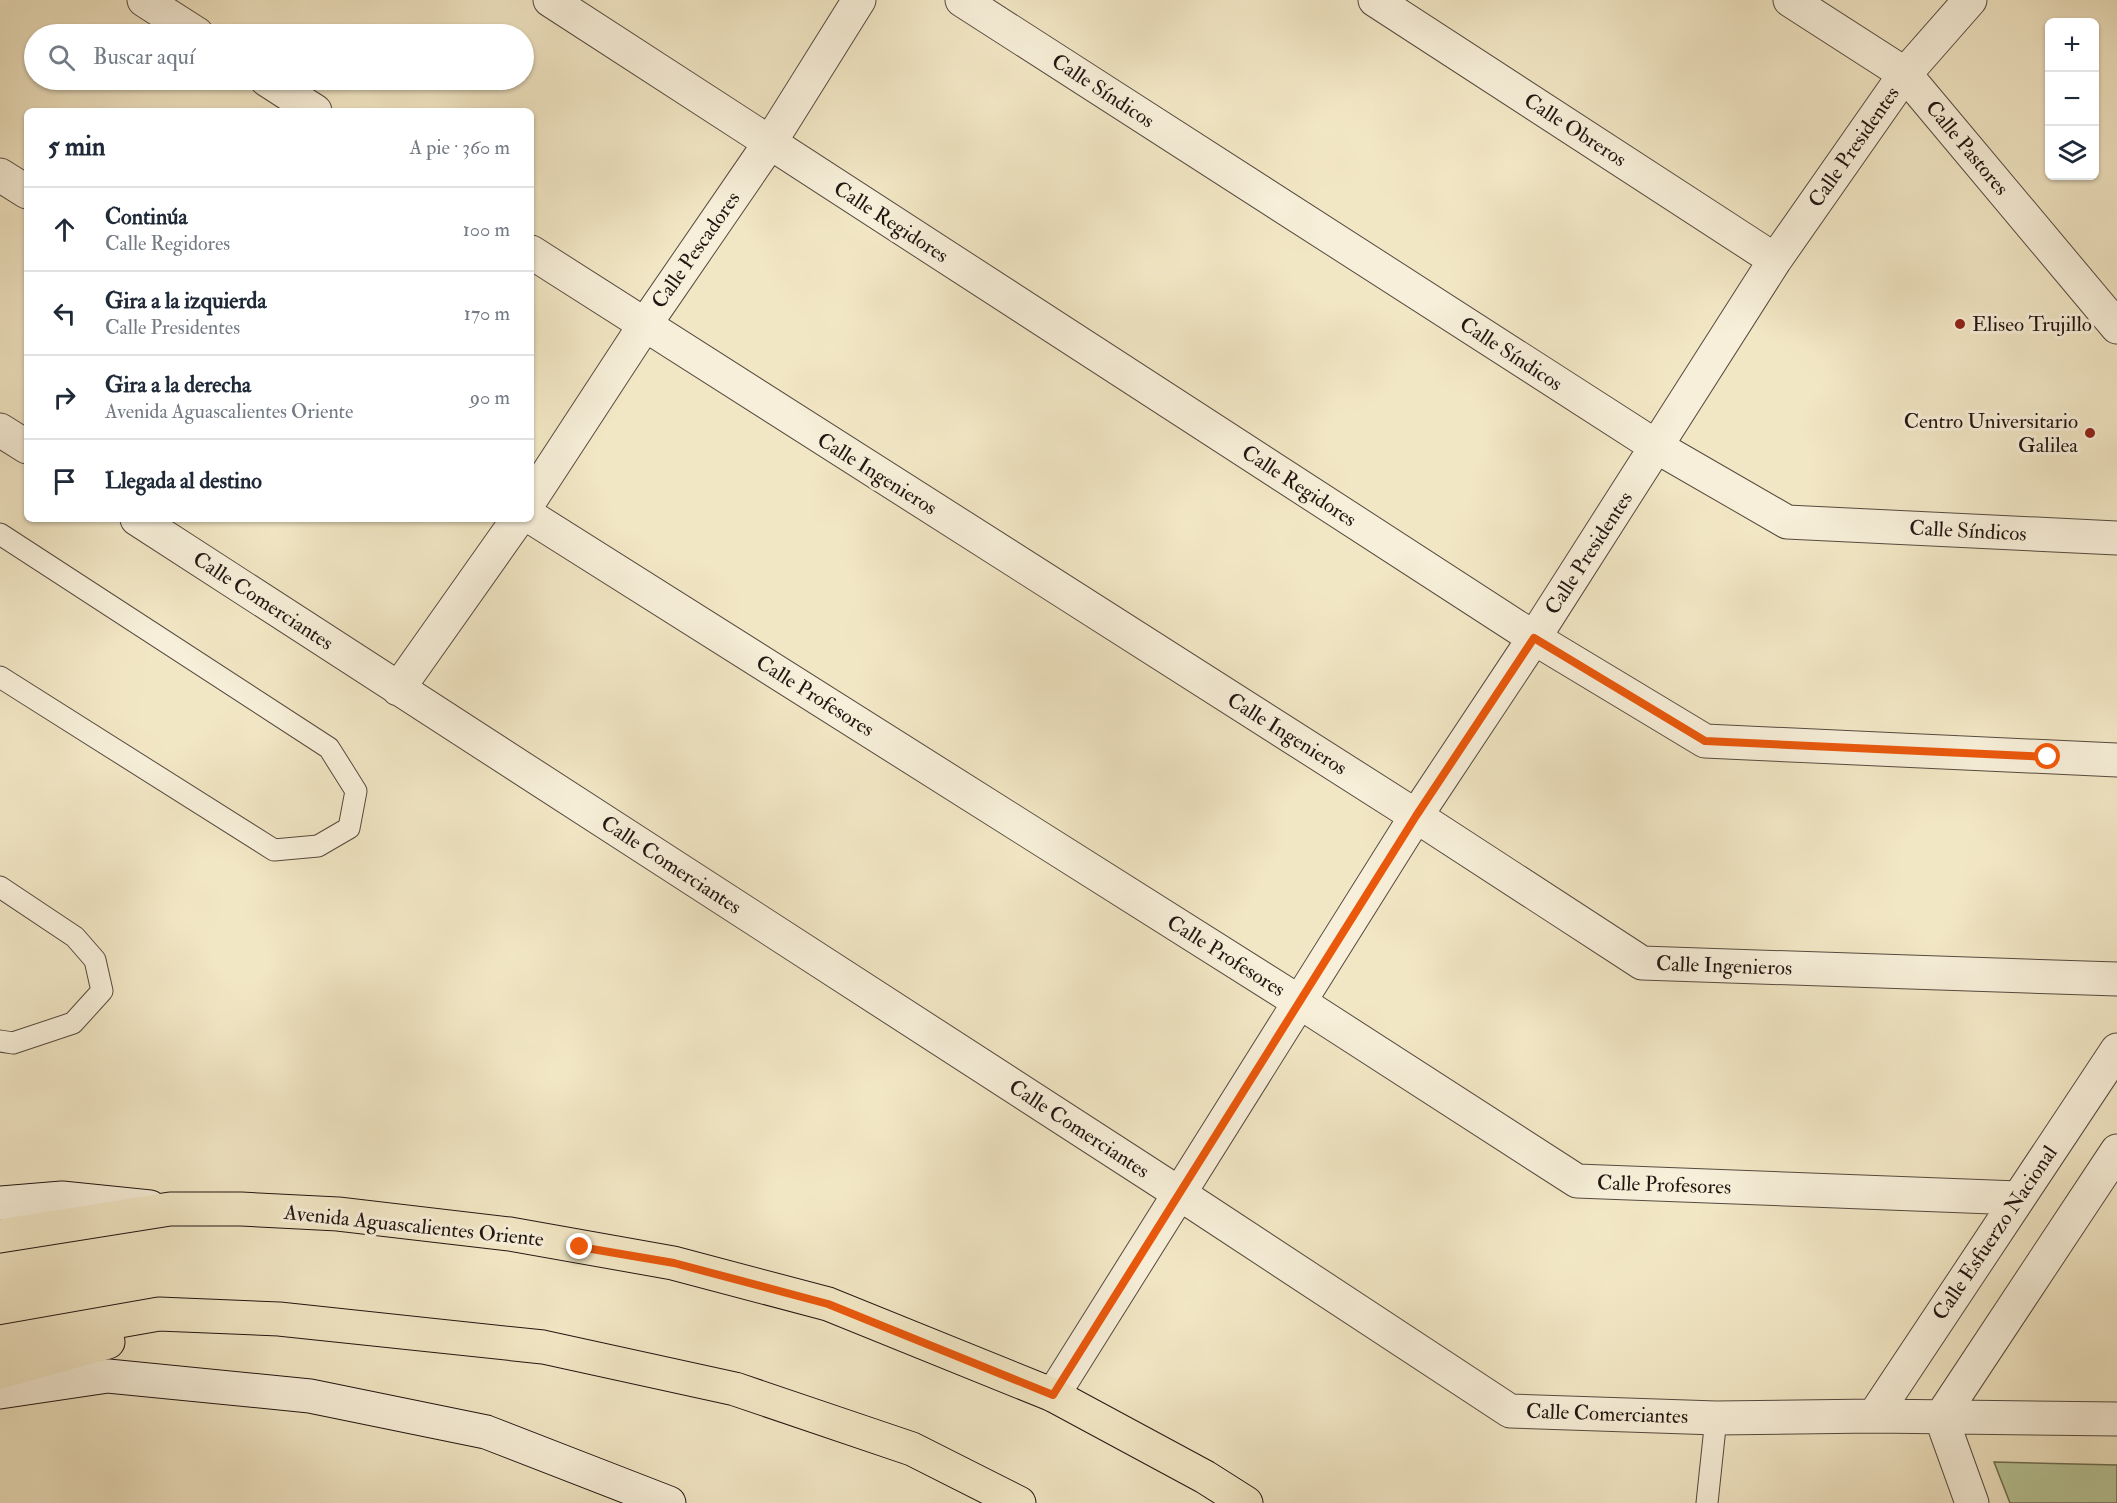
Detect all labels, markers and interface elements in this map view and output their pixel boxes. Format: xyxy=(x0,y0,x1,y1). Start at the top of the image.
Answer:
map controls xyxy=(2045,18,2099,180)
button: + xyxy=(2045,18,2099,72)
search box xyxy=(24,24,534,90)
icon: search xyxy=(45,41,78,74)
text: Buscar aquí xyxy=(93,43,195,71)
street label: Calle Síndicos xyxy=(1046,48,1160,134)
button: − xyxy=(2045,72,2099,126)
street label: Calle Presidentes xyxy=(1802,81,1906,213)
street label: Calle Obreros xyxy=(1519,87,1631,173)
street label: Calle Pastores xyxy=(1919,95,2015,201)
button: layers xyxy=(2045,126,2099,180)
text: 5 min xyxy=(48,131,105,163)
text: A pie · 360 m xyxy=(409,135,510,160)
street label: Calle Regidores xyxy=(829,175,953,269)
street label: Calle Pescadores xyxy=(646,186,746,314)
text: Continúa xyxy=(105,203,188,231)
icon: ahead xyxy=(48,213,81,246)
text: 100 m xyxy=(463,217,510,242)
text: Calle Regidores xyxy=(105,231,230,256)
text: Gira a la izquierda xyxy=(105,287,266,315)
icon: left xyxy=(48,297,81,330)
text: 170 m xyxy=(464,301,510,326)
street label: Calle Síndicos xyxy=(1454,311,1568,397)
place label: Eliseo Trujillo xyxy=(1972,311,2092,338)
text: Calle Presidentes xyxy=(105,315,240,340)
marker: Eliseo Trujillo xyxy=(1953,317,1967,331)
text: Gira a la derecha xyxy=(105,371,251,399)
icon: right xyxy=(48,381,81,414)
text: 90 m xyxy=(470,385,510,410)
text: Avenida Aguascalientes Oriente xyxy=(105,399,353,424)
place label: Centro Universitario Galilea xyxy=(1904,408,2078,459)
street label: Calle Ingenieros xyxy=(812,426,942,522)
marker: Centro Universitario Galilea xyxy=(2083,426,2097,440)
street label: Calle Regidores xyxy=(1237,439,1361,533)
icon: arrive xyxy=(48,465,81,498)
text: Llegada al destino xyxy=(105,467,262,495)
street label: Calle Presidentes xyxy=(1539,486,1639,620)
street label: Calle Síndicos xyxy=(1909,514,2027,548)
street label: Calle Comerciantes xyxy=(188,546,338,656)
street label: Calle Profesores xyxy=(751,649,879,743)
street label: Calle Ingenieros xyxy=(1222,686,1352,782)
route start xyxy=(2034,743,2060,769)
street label: Calle Comerciantes xyxy=(596,810,746,920)
street label: Calle Profesores xyxy=(1162,909,1290,1003)
street label: Calle Ingenieros xyxy=(1655,950,1793,982)
street label: Calle Comerciantes xyxy=(1004,1074,1154,1184)
street label: Calle Esfuerzo Nacional xyxy=(1927,1140,2064,1325)
street label: Calle Profesores xyxy=(1596,1169,1732,1201)
street label: Avenida Aguascalientes Oriente xyxy=(282,1199,545,1253)
route end xyxy=(566,1233,592,1259)
street label: Calle Comerciantes xyxy=(1525,1398,1689,1430)

